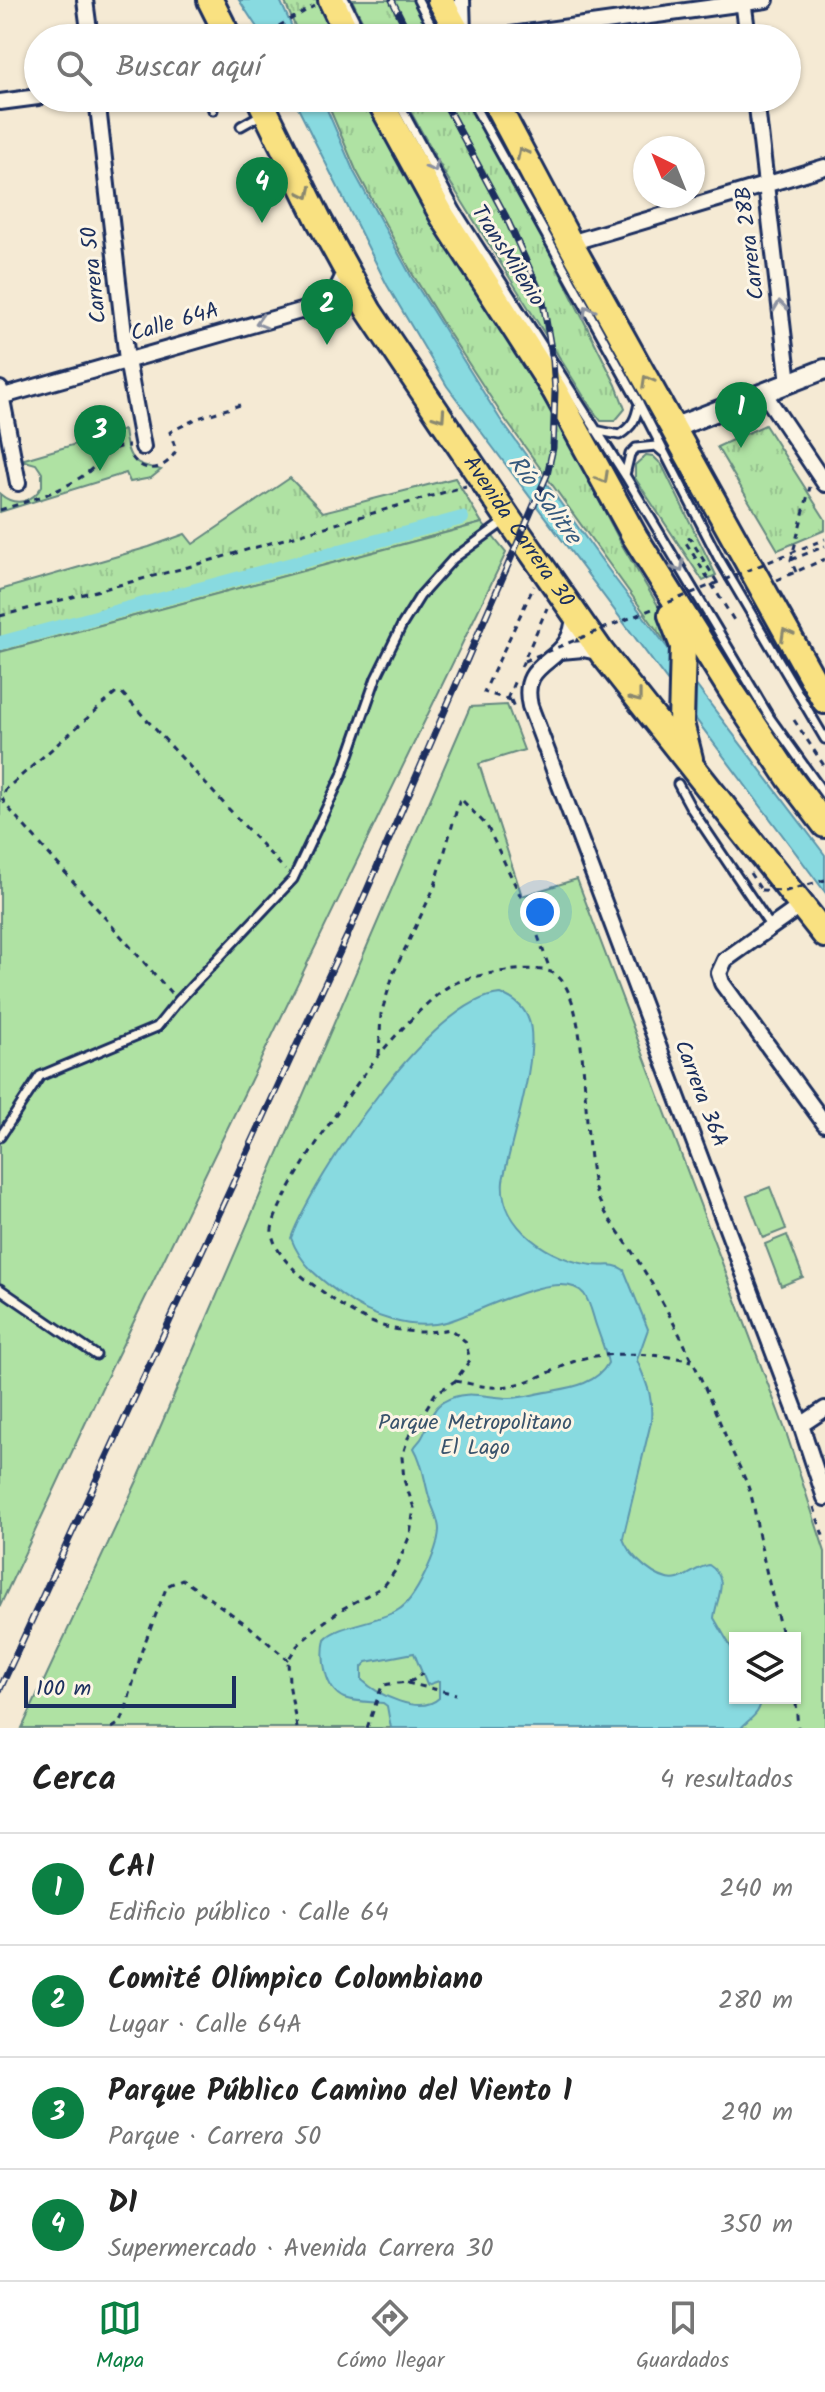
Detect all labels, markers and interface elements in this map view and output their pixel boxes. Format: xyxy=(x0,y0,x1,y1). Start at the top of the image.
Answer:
search box xyxy=(24,24,801,112)
text: Buscar aquí xyxy=(116,44,262,92)
icon: search xyxy=(52,46,96,90)
north arrow xyxy=(633,136,705,208)
one-way arrow xyxy=(517,147,532,161)
pin: 4 xyxy=(236,157,288,223)
one-way arrow xyxy=(423,158,438,173)
street label: Carrera 28B xyxy=(727,184,775,302)
one-way arrow xyxy=(296,185,312,200)
street label: TransMilenio xyxy=(461,198,553,314)
street label: Carrera 50 xyxy=(73,225,117,325)
pin: 2 xyxy=(301,279,353,345)
street label: Calle 64A xyxy=(127,294,223,352)
one-way arrow xyxy=(772,299,789,312)
one-way arrow xyxy=(582,304,597,319)
one-way arrow xyxy=(254,313,268,330)
one-way arrow xyxy=(641,375,657,390)
pin: 1 xyxy=(715,382,767,448)
pin: 3 xyxy=(74,405,126,471)
one-way arrow xyxy=(430,407,445,421)
water label: Río Salitre xyxy=(497,447,592,555)
street label: Avenida Carrera 30 xyxy=(453,448,583,615)
one-way arrow xyxy=(593,469,609,484)
one-way arrow xyxy=(669,558,685,573)
one-way arrow xyxy=(780,627,795,642)
one-way arrow xyxy=(627,688,642,702)
your location xyxy=(520,892,560,932)
street label: Carrera 36A xyxy=(663,1035,737,1153)
park label: Parque Metropolitano El Lago xyxy=(378,1406,572,1466)
map controls xyxy=(729,1632,801,1704)
button: layers xyxy=(729,1632,801,1704)
scale bar xyxy=(24,1672,236,1708)
text: 100 m xyxy=(36,1672,91,1707)
text: Cerca xyxy=(32,1753,116,1807)
text: 4 resultados xyxy=(660,1759,793,1801)
text: CAI xyxy=(108,1844,155,1892)
text: 1 xyxy=(54,1868,62,1910)
text: 240 m xyxy=(719,1868,793,1910)
text: Edificio público · Calle 64 xyxy=(108,1892,389,1934)
text: Comité Olímpico Colombiano xyxy=(108,1956,483,2004)
text: 2 xyxy=(50,1980,66,2022)
text: 280 m xyxy=(718,1980,793,2022)
text: Lugar · Calle 64A xyxy=(108,2004,302,2046)
text: Parque Público Camino del Viento 1 xyxy=(108,2068,572,2116)
text: 3 xyxy=(51,2092,65,2134)
text: 290 m xyxy=(721,2092,793,2134)
text: Parque · Carrera 50 xyxy=(108,2116,321,2158)
text: D1 xyxy=(108,2180,137,2228)
text: 4 xyxy=(51,2204,65,2246)
text: 350 m xyxy=(720,2204,793,2246)
text: Supermercado · Avenida Carrera 30 xyxy=(108,2228,493,2270)
tab: Mapa xyxy=(96,2296,144,2379)
tab: Cómo llegar xyxy=(336,2296,444,2379)
tab: Guardados xyxy=(636,2296,729,2379)

